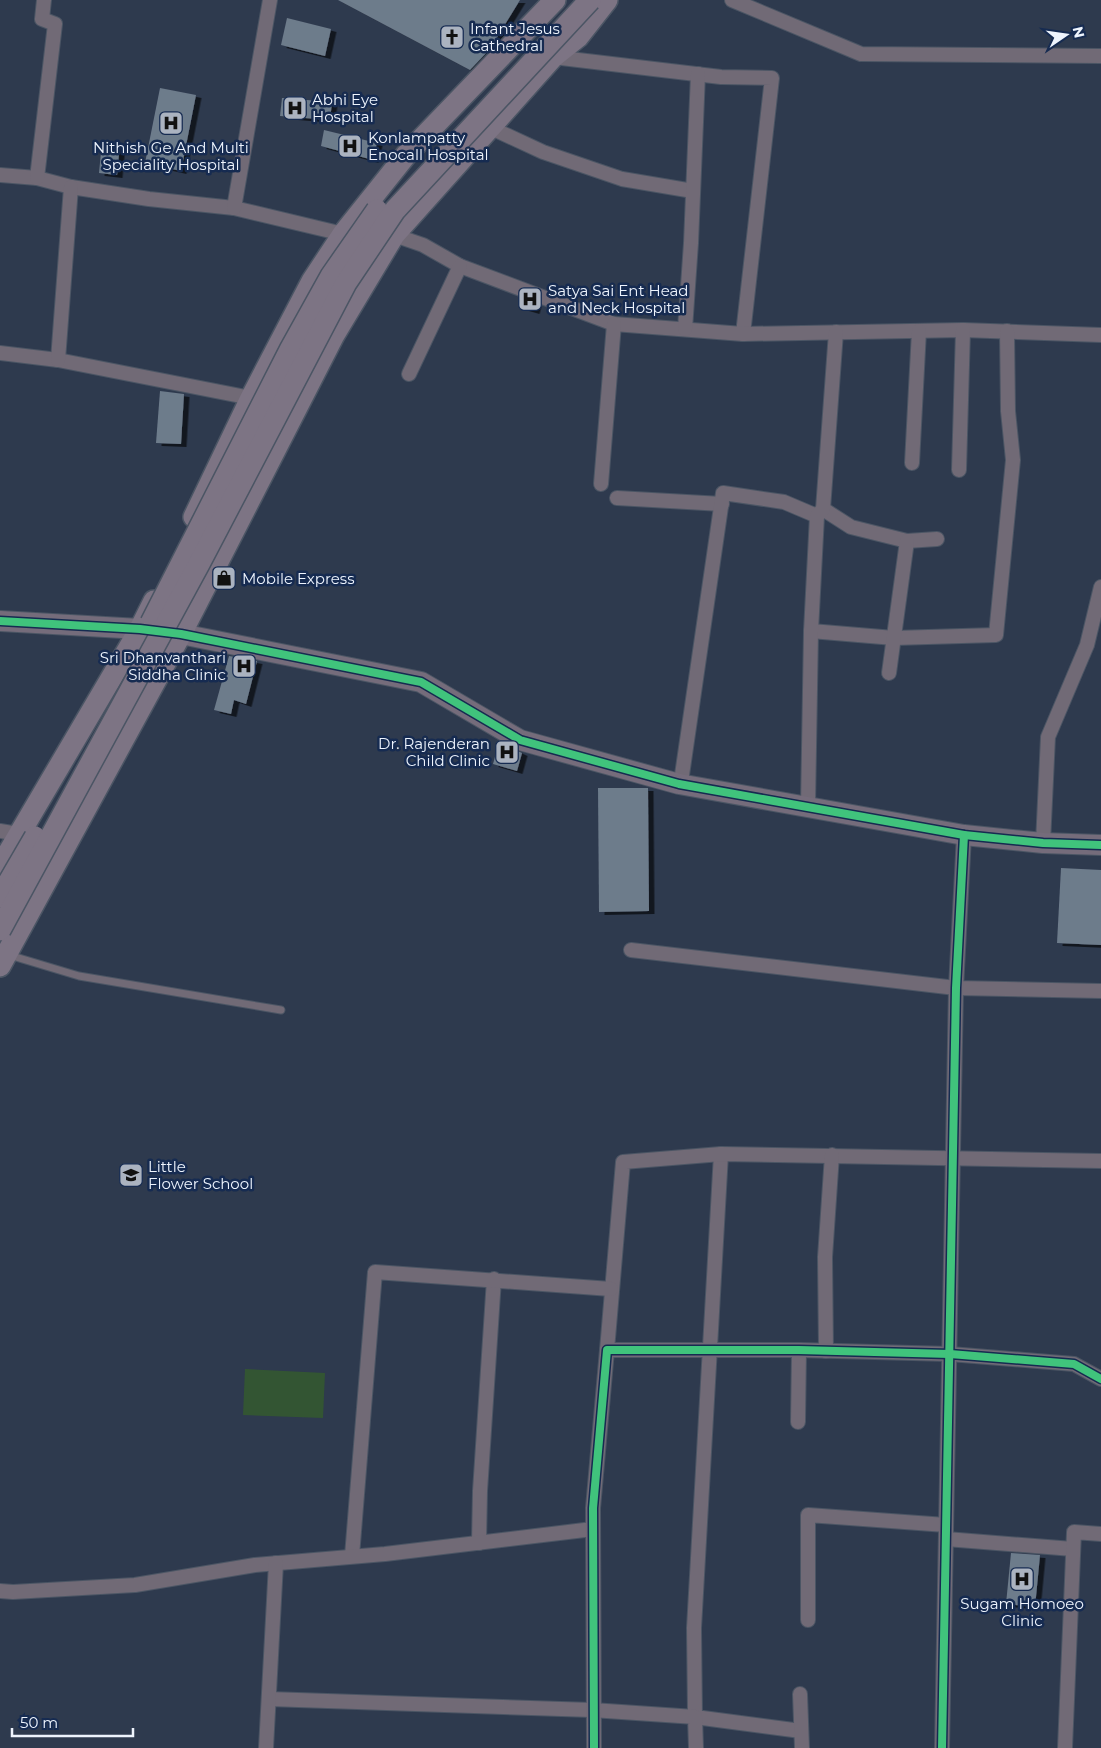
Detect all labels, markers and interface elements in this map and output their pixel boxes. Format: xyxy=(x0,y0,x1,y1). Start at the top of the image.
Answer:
north arrow xyxy=(1041,10,1091,60)
place label: Infant Jesus Cathedral xyxy=(470,19,560,55)
church icon: Infant Jesus Cathedral xyxy=(439,24,465,50)
text: N xyxy=(1069,25,1089,40)
place label: Abhi Eye Hospital xyxy=(312,90,378,126)
hospital icon: Abhi Eye Hospital xyxy=(282,95,308,121)
hospital icon: Nithish Ge And Multi Speciality Hospital xyxy=(158,110,184,136)
place label: Konlampatty Enocall Hospital xyxy=(368,128,489,164)
hospital icon: Konlampatty Enocall Hospital xyxy=(337,133,363,159)
place label: Nithish Ge And Multi Speciality Hospital xyxy=(93,138,249,174)
place label: Satya Sai Ent Head and Neck Hospital xyxy=(548,281,689,317)
hospital icon: Satya Sai Ent Head and Neck Hospital xyxy=(517,286,543,312)
shop icon: Mobile Express xyxy=(211,565,237,591)
place label: Mobile Express xyxy=(242,569,354,588)
place label: Sri Dhanvanthari Siddha Clinic xyxy=(100,648,226,684)
hospital icon: Sri Dhanvanthari Siddha Clinic xyxy=(231,653,257,679)
place label: Dr. Rajenderan Child Clinic xyxy=(378,734,490,770)
hospital icon: Dr. Rajenderan Child Clinic xyxy=(494,739,520,765)
place label: Little Flower School xyxy=(148,1157,253,1193)
school or university icon: Little Flower School xyxy=(118,1162,144,1188)
hospital icon: Sugam Homoeo Clinic xyxy=(1009,1566,1035,1592)
place label: Sugam Homoeo Clinic xyxy=(960,1594,1084,1630)
scale bar xyxy=(12,1706,134,1738)
text: 50 m xyxy=(20,1713,58,1732)

